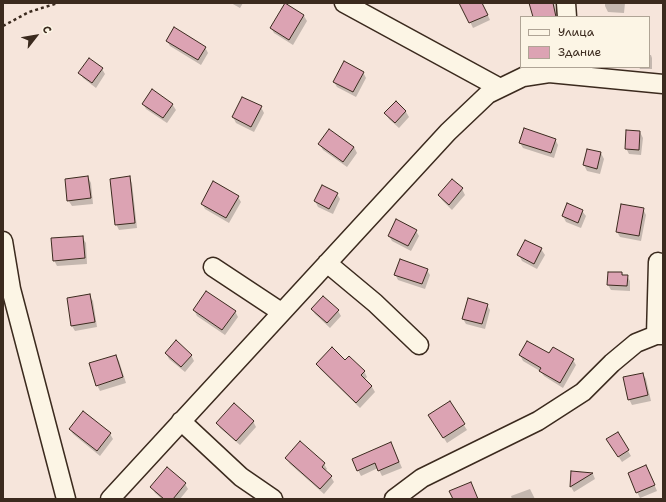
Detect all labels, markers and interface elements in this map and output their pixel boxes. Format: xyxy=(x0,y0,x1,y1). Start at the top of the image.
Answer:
north arrow xyxy=(16,16,56,56)
legend xyxy=(520,16,650,68)
text: С xyxy=(39,23,55,36)
text: Улица xyxy=(558,24,594,40)
text: Здание xyxy=(558,44,601,60)

